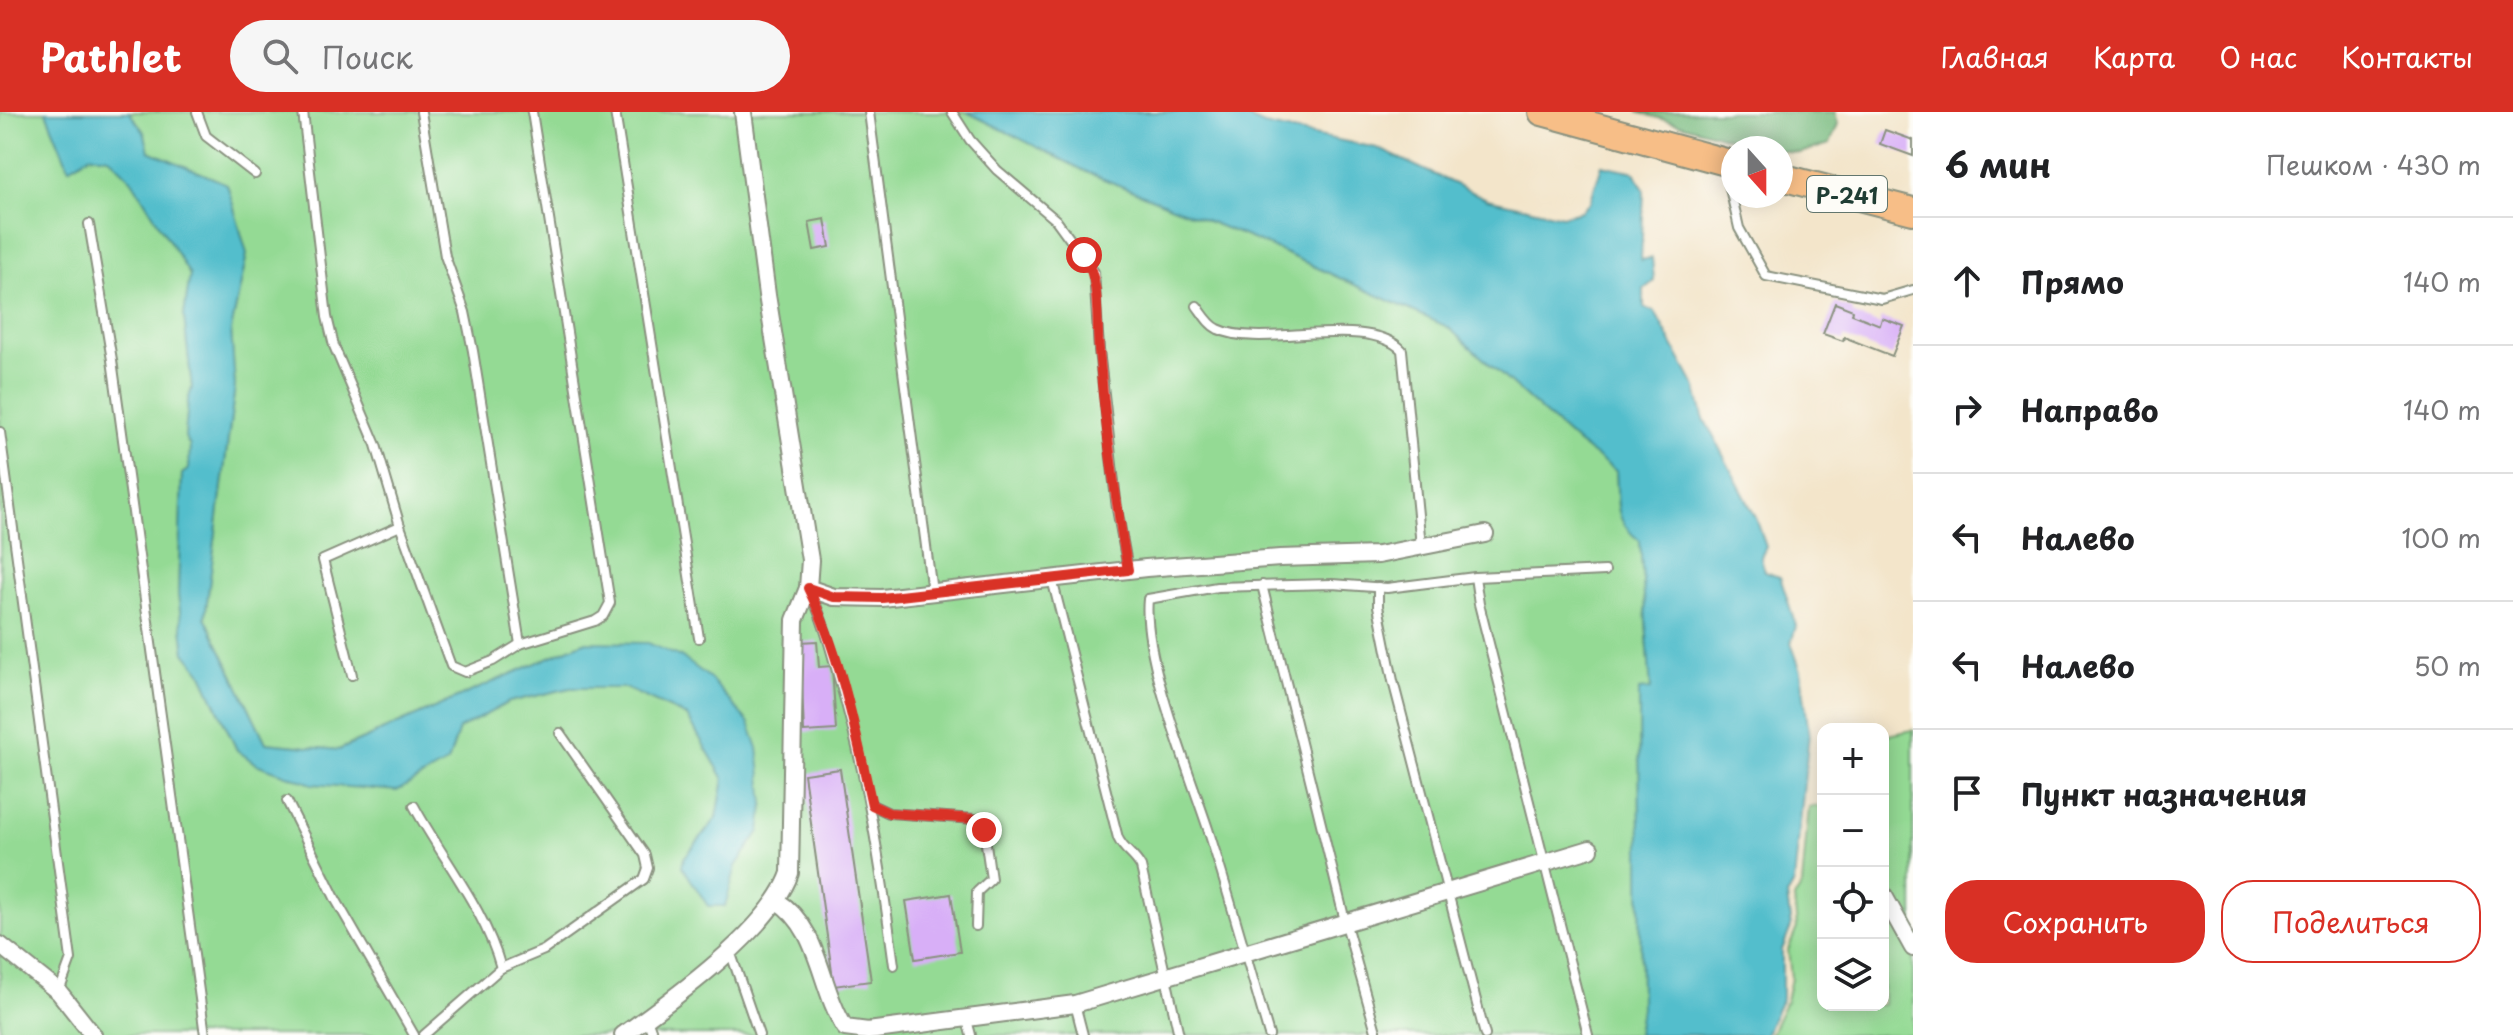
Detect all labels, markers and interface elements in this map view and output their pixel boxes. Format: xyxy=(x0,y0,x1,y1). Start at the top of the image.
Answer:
search box xyxy=(230,20,790,92)
text: Pathlet xyxy=(40,28,182,85)
icon: search xyxy=(258,34,302,78)
text: Поиск xyxy=(322,34,413,79)
text: Главная xyxy=(1941,35,2049,78)
text: Карта xyxy=(2093,35,2175,78)
text: О нас xyxy=(2219,35,2297,78)
text: Контакты xyxy=(2341,35,2473,78)
north arrow xyxy=(1721,136,1793,208)
text: 6 мин xyxy=(1945,138,2051,190)
text: Пешком · 430 m xyxy=(2266,145,2481,184)
road number: Р-241 xyxy=(1807,176,1887,212)
route start xyxy=(1066,237,1102,273)
icon: ahead xyxy=(1945,259,1989,303)
text: Прямо xyxy=(2021,259,2124,304)
text: 140 m xyxy=(2403,262,2481,301)
icon: right xyxy=(1945,387,1989,431)
text: Направо xyxy=(2021,387,2159,432)
text: 140 m xyxy=(2403,390,2481,429)
icon: left xyxy=(1945,515,1989,559)
text: Налево xyxy=(2021,515,2135,560)
text: 100 m xyxy=(2401,518,2481,557)
icon: left xyxy=(1945,643,1989,687)
text: Налево xyxy=(2021,643,2135,688)
text: 50 m xyxy=(2414,646,2481,685)
map controls xyxy=(1817,723,1889,1011)
button: + xyxy=(1817,723,1889,795)
icon: arrive xyxy=(1945,771,1989,815)
text: Пункт назначения xyxy=(2021,771,2307,816)
button: − xyxy=(1817,795,1889,867)
route end xyxy=(966,812,1002,848)
button: locate xyxy=(1817,867,1889,939)
button: Сохранить xyxy=(1945,880,2205,963)
button: Поделиться xyxy=(2221,880,2481,963)
button: layers xyxy=(1817,939,1889,1011)

